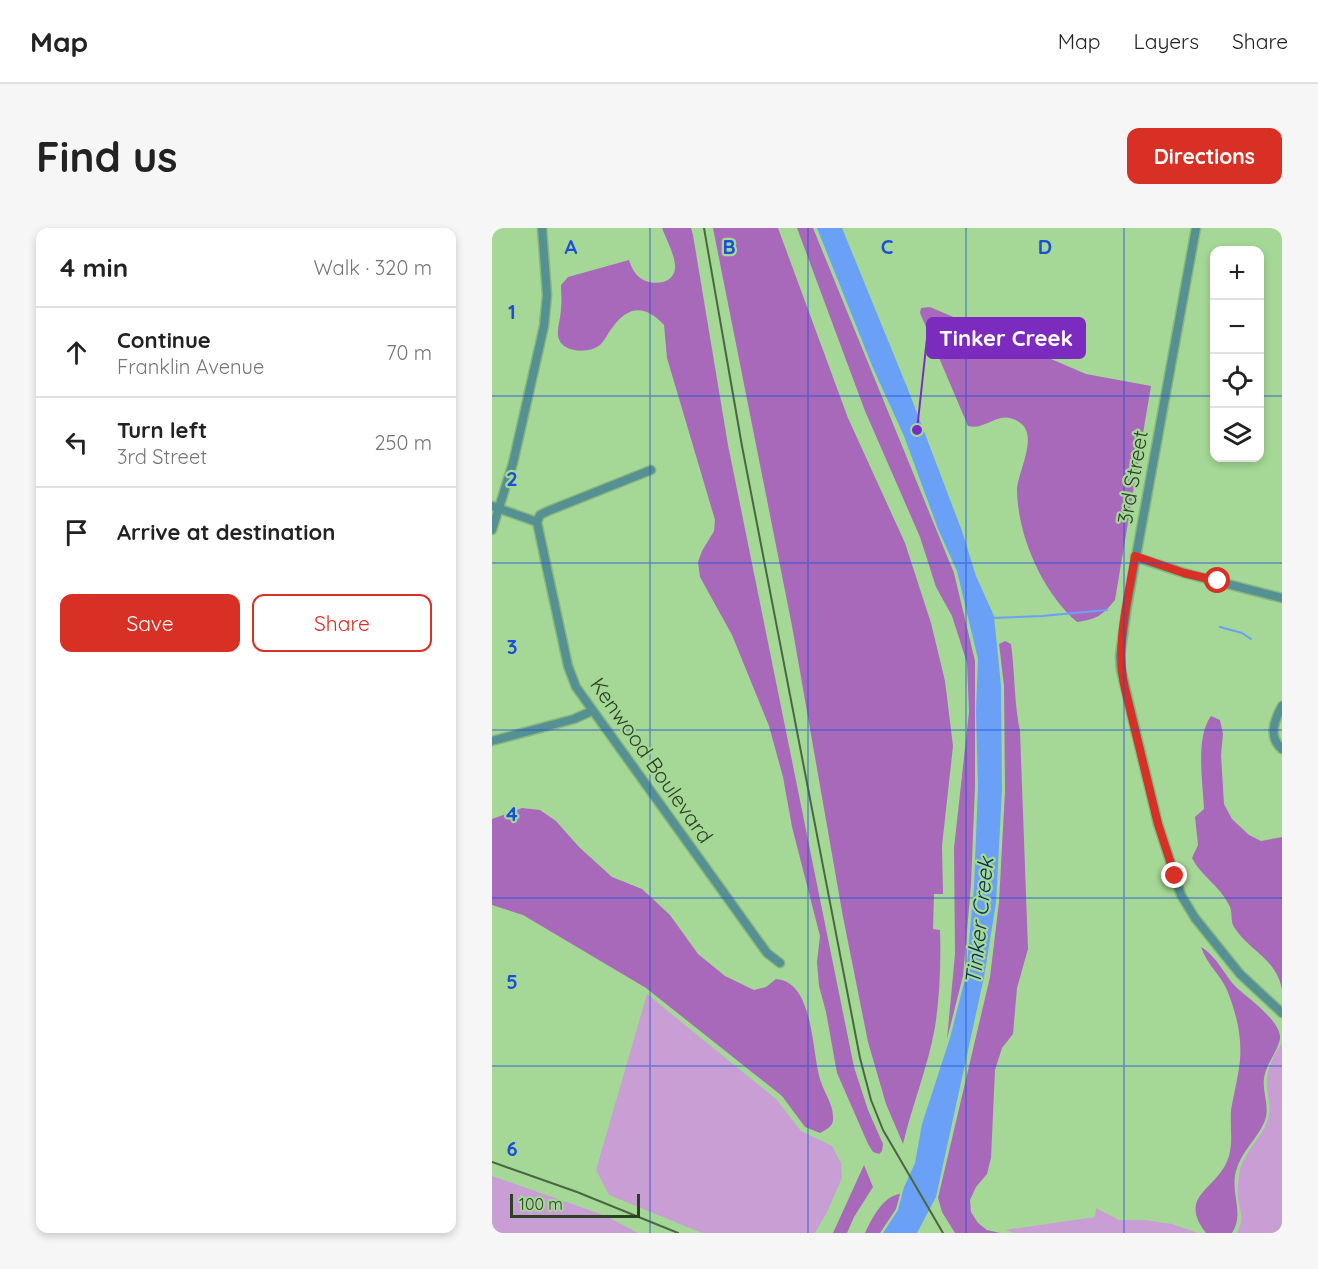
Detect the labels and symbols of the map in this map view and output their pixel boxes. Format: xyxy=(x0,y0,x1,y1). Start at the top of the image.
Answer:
text: A xyxy=(565,234,578,259)
text: B xyxy=(722,234,736,259)
text: C xyxy=(881,234,894,259)
text: D xyxy=(1038,234,1052,259)
text: 1 xyxy=(508,299,516,324)
callout: Tinker Creek xyxy=(927,318,1085,358)
text: Tinker Creek xyxy=(939,324,1073,352)
street label: 3rd Street xyxy=(1111,428,1153,526)
text: 2 xyxy=(506,466,518,491)
route start xyxy=(1204,567,1230,593)
text: 3 xyxy=(507,634,517,659)
street label: Kenwood Boulevard xyxy=(585,672,719,848)
text: 4 xyxy=(506,801,518,826)
water label: Tinker Creek xyxy=(958,854,1000,986)
route end xyxy=(1161,862,1187,888)
text: 5 xyxy=(506,969,518,994)
text: 6 xyxy=(506,1136,518,1161)
scale bar xyxy=(510,1191,640,1218)

